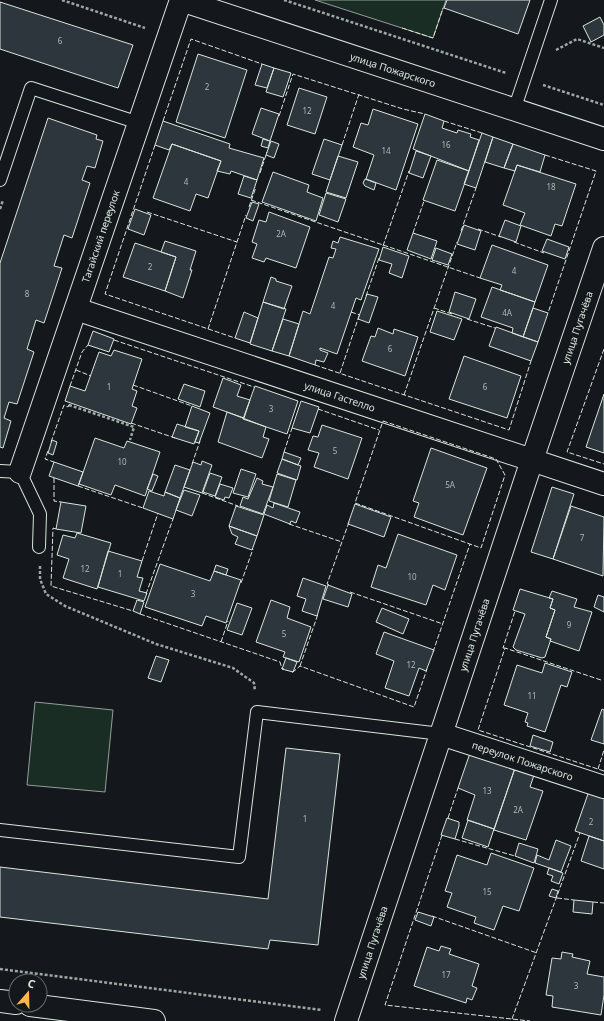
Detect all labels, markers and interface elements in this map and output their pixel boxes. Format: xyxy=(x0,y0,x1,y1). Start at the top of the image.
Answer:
house number: 6 xyxy=(58,35,63,46)
street label: улица Пожарского xyxy=(348,49,438,90)
house number: 2 xyxy=(205,81,210,92)
house number: 12 xyxy=(302,105,312,116)
house number: 16 xyxy=(441,139,451,150)
house number: 14 xyxy=(381,145,391,156)
house number: 4 xyxy=(184,176,189,187)
house number: 18 xyxy=(546,181,556,192)
street label: Тагайский переулок xyxy=(78,188,123,284)
house number: 2А xyxy=(276,228,287,239)
house number: 2 xyxy=(148,261,153,272)
house number: 4 xyxy=(512,265,517,276)
house number: 8 xyxy=(25,288,30,299)
street label: улица Пугачёва xyxy=(558,289,596,366)
house number: 4 xyxy=(331,300,336,311)
house number: 4А xyxy=(502,307,513,318)
house number: 6 xyxy=(388,343,393,354)
street label: улица Гастелло xyxy=(303,378,377,415)
house number: 1 xyxy=(107,381,111,392)
house number: 6 xyxy=(483,381,488,392)
house number: 3 xyxy=(269,403,274,414)
house number: 5 xyxy=(333,445,338,456)
house number: 10 xyxy=(117,456,127,467)
house number: 5А xyxy=(445,479,456,490)
house number: 7 xyxy=(580,532,585,543)
house number: 12 xyxy=(80,563,90,574)
house number: 1 xyxy=(118,568,122,579)
house number: 10 xyxy=(407,571,417,582)
house number: 3 xyxy=(191,588,196,599)
street label: улица Пугачёва xyxy=(455,596,493,673)
house number: 9 xyxy=(567,619,572,630)
house number: 5 xyxy=(282,628,287,639)
house number: 12 xyxy=(406,659,416,670)
house number: 11 xyxy=(527,690,537,701)
street label: переулок Пожарского xyxy=(470,738,575,784)
house number: 13 xyxy=(482,785,492,796)
house number: 2А xyxy=(513,804,524,815)
house number: 1 xyxy=(303,813,307,824)
house number: 2 xyxy=(589,816,594,827)
house number: 15 xyxy=(482,886,492,897)
street label: улица Пугачёва xyxy=(354,904,391,980)
house number: 17 xyxy=(441,969,451,980)
north arrow xyxy=(8,973,48,1013)
text: С xyxy=(26,975,37,991)
house number: 3 xyxy=(574,980,579,991)

